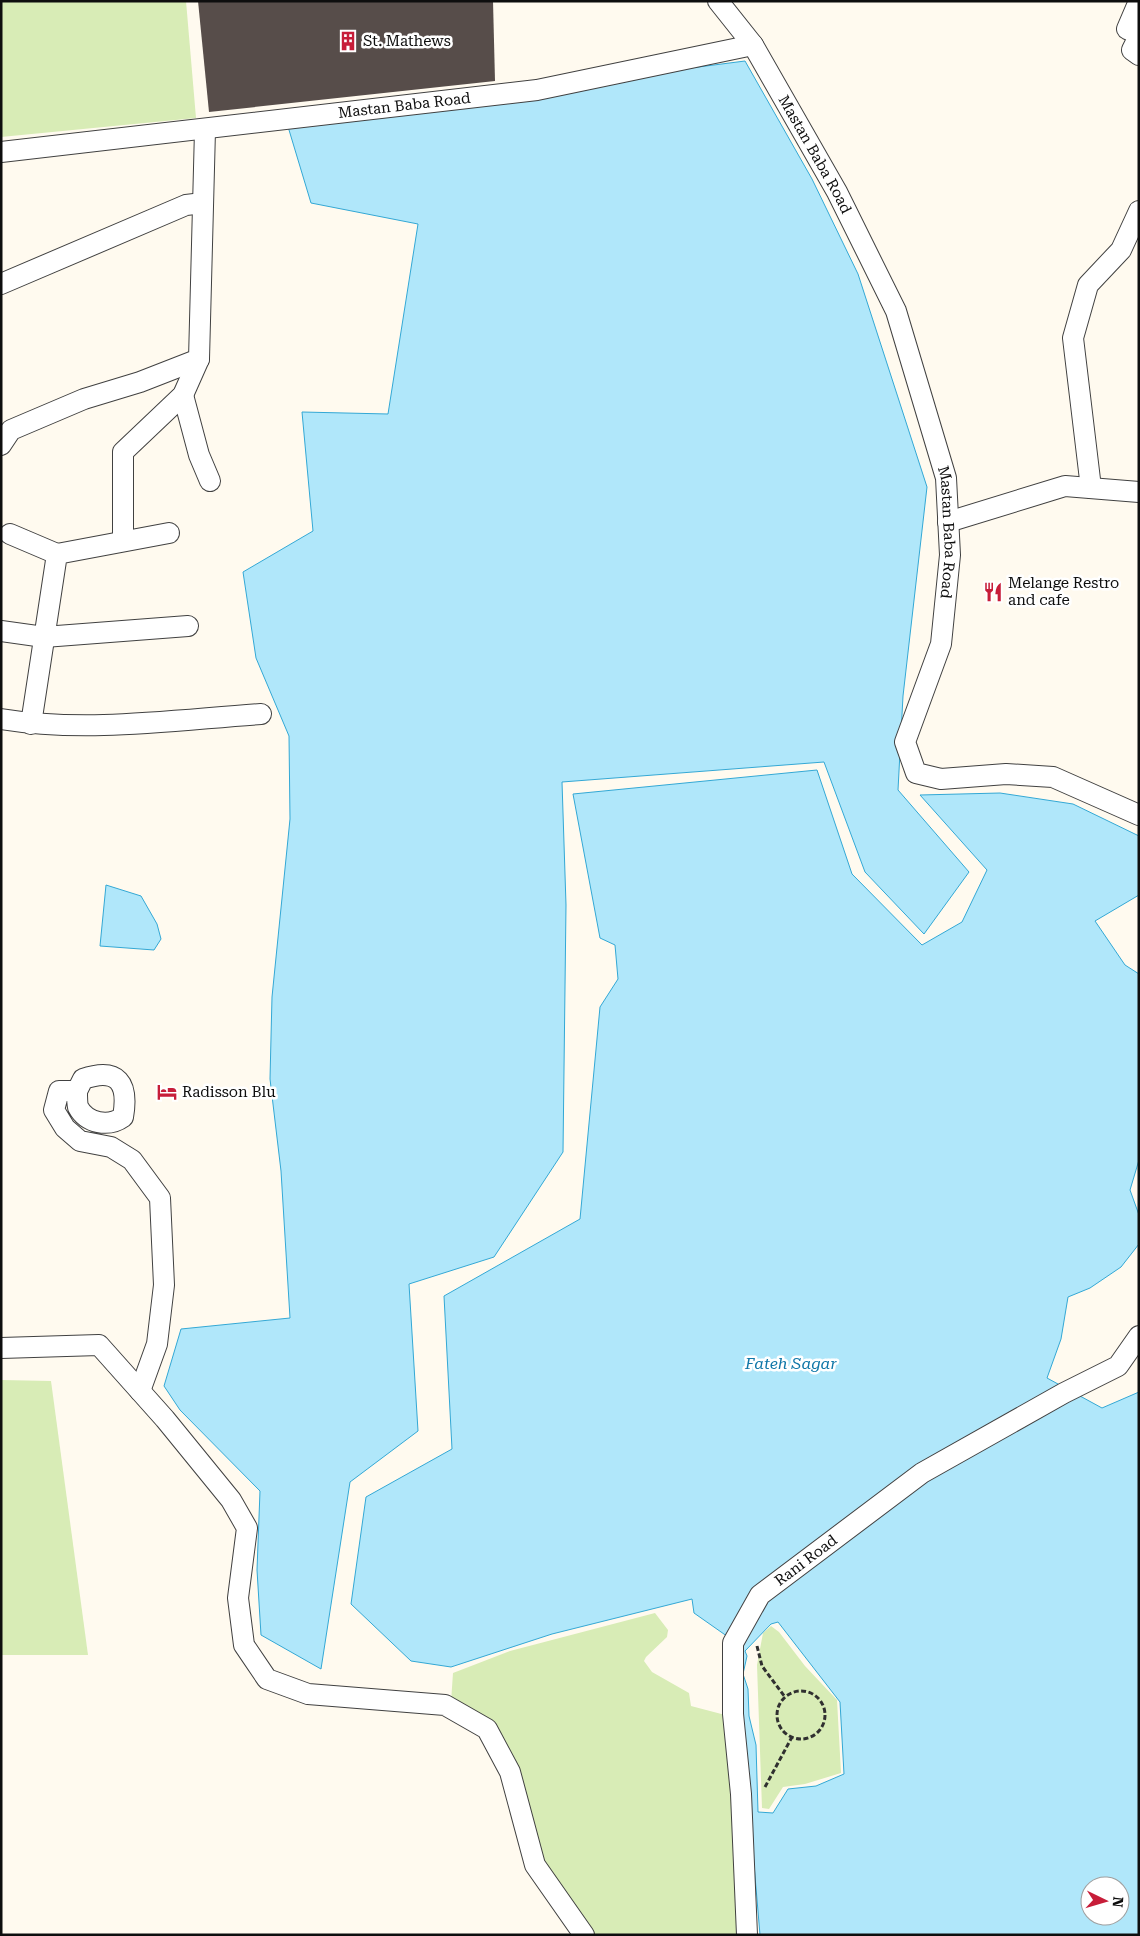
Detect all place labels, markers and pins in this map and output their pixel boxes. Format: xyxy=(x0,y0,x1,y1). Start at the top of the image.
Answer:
building icon: St. Mathews xyxy=(337,30,359,52)
place label: St. Mathews xyxy=(363,32,451,50)
place label: Melange Restro and cafe xyxy=(1008,574,1119,609)
restaurant icon: Melange Restro and cafe xyxy=(982,581,1004,603)
hotel icon: Radisson Blu xyxy=(156,1081,178,1103)
place label: Radisson Blu xyxy=(182,1083,276,1101)

